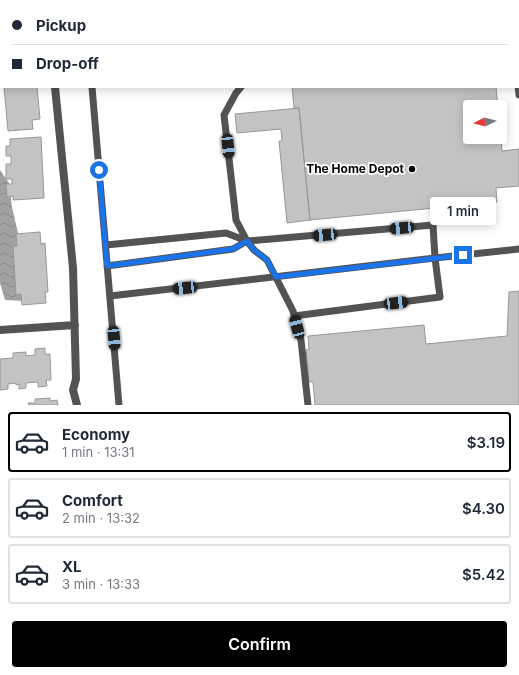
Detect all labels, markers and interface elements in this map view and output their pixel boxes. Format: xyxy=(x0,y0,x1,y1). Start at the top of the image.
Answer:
text: Pickup xyxy=(36,16,86,35)
text: Drop-off xyxy=(36,54,99,73)
north arrow xyxy=(463,100,507,144)
map controls xyxy=(463,100,507,144)
car xyxy=(221,133,235,159)
route start xyxy=(90,161,108,179)
place label: The Home Depot xyxy=(306,161,405,176)
marker: The Home Depot xyxy=(407,164,417,174)
callout: 1 min xyxy=(430,197,496,225)
text: 1 min xyxy=(447,203,479,219)
car xyxy=(390,221,414,235)
car xyxy=(313,228,337,242)
route end xyxy=(454,246,472,264)
car xyxy=(172,281,198,295)
car xyxy=(383,296,409,310)
car xyxy=(288,314,306,340)
car xyxy=(107,326,121,350)
icon: car xyxy=(14,424,50,460)
text: Economy xyxy=(62,425,130,444)
text: $3.19 xyxy=(467,433,505,452)
text: 1 min · 13:31 xyxy=(62,444,135,460)
icon: car xyxy=(14,490,50,526)
text: Comfort xyxy=(62,491,123,510)
text: $4.30 xyxy=(462,499,505,518)
text: 2 min · 13:32 xyxy=(62,510,140,526)
icon: car xyxy=(14,556,50,592)
text: XL xyxy=(62,557,82,576)
text: $5.42 xyxy=(462,565,505,584)
text: 3 min · 13:33 xyxy=(62,576,140,592)
button: Confirm xyxy=(12,621,507,667)

